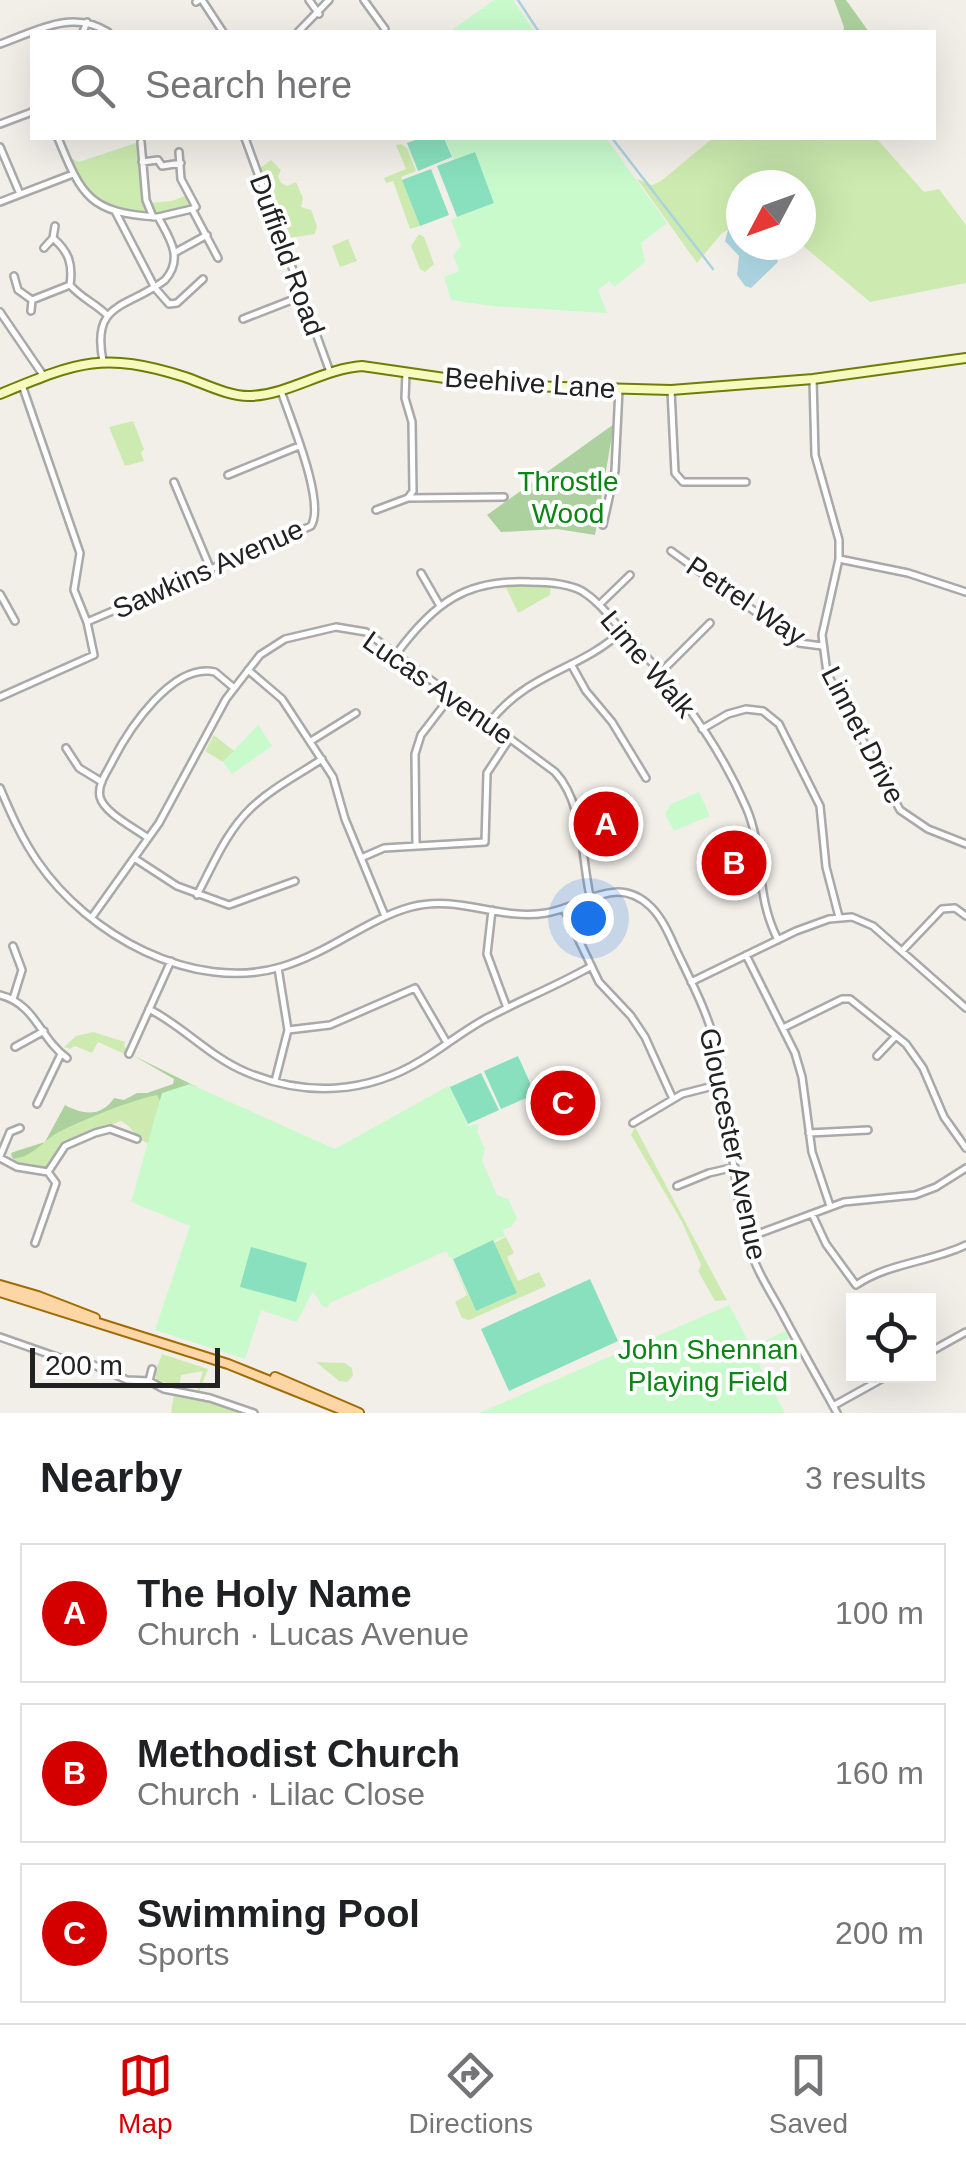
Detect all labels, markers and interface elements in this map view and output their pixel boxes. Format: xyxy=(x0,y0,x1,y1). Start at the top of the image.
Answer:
search box xyxy=(30,30,936,140)
icon: search xyxy=(65,58,120,113)
text: Search here xyxy=(145,64,352,106)
street label: Duffield Road xyxy=(244,170,330,340)
north arrow xyxy=(726,170,816,260)
street label: Beehive Lane xyxy=(443,362,617,404)
park label: Throstle Wood xyxy=(517,466,619,529)
street label: Sawkins Avenue xyxy=(108,513,308,625)
street label: Petrel Way xyxy=(681,550,811,652)
street label: Lime Walk xyxy=(594,604,702,724)
street label: Lucas Avenue xyxy=(357,625,519,751)
street label: Linnet Drive xyxy=(815,661,911,809)
pin: A xyxy=(574,786,638,862)
pin: B xyxy=(702,826,766,900)
your location xyxy=(563,893,614,944)
street label: Gloucester Avenue xyxy=(693,1025,773,1263)
pin: C xyxy=(530,1066,596,1140)
map controls xyxy=(846,1293,936,1383)
button: locate xyxy=(846,1293,936,1383)
park label: John Shennan Playing Field xyxy=(618,1334,798,1397)
scale bar xyxy=(30,1343,220,1388)
text: 200 m xyxy=(45,1350,123,1381)
text: Nearby xyxy=(40,1454,182,1501)
text: 3 results xyxy=(805,1460,926,1496)
text: The Holy Name xyxy=(137,1573,412,1615)
text: A xyxy=(63,1595,86,1631)
text: 100 m xyxy=(835,1595,924,1631)
text: Church · Lucas Avenue xyxy=(137,1616,469,1652)
text: Methodist Church xyxy=(137,1733,460,1775)
text: B xyxy=(63,1755,86,1791)
text: 160 m xyxy=(835,1755,924,1791)
text: Church · Lilac Close xyxy=(137,1776,425,1812)
text: Swimming Pool xyxy=(137,1893,420,1935)
text: C xyxy=(63,1915,86,1951)
text: 200 m xyxy=(835,1915,924,1951)
text: Sports xyxy=(137,1936,229,1972)
tab: Map xyxy=(118,2048,173,2140)
tab: Directions xyxy=(409,2048,533,2140)
tab: Saved xyxy=(769,2048,848,2140)

